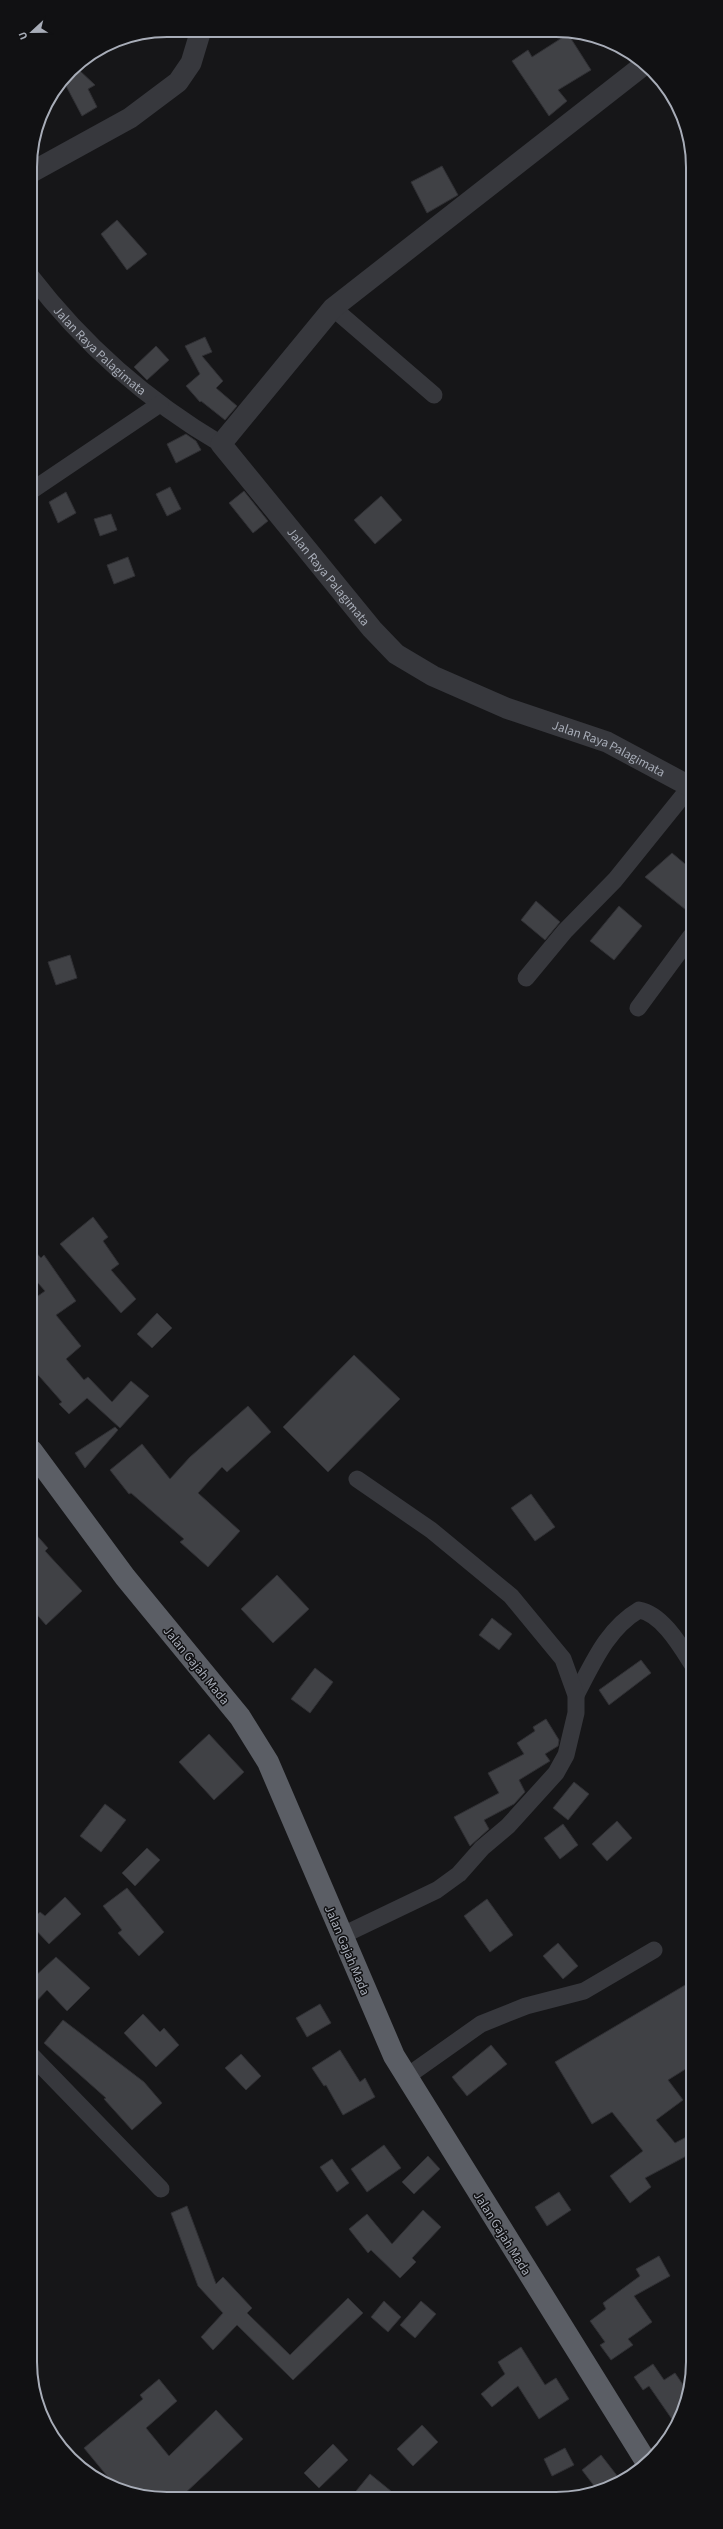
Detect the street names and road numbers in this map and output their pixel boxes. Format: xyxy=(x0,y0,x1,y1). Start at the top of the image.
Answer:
street label: Jalan Raya Palagimata xyxy=(49,302,150,400)
street label: Jalan Raya Palagimata xyxy=(283,524,374,630)
street label: Jalan Raya Palagimata xyxy=(550,716,668,782)
street label: Jalan Gajah Mada xyxy=(159,1623,233,1709)
street label: Jalan Gajah Mada xyxy=(320,1903,374,1998)
street label: Jalan Gajah Mada xyxy=(469,2188,535,2279)

